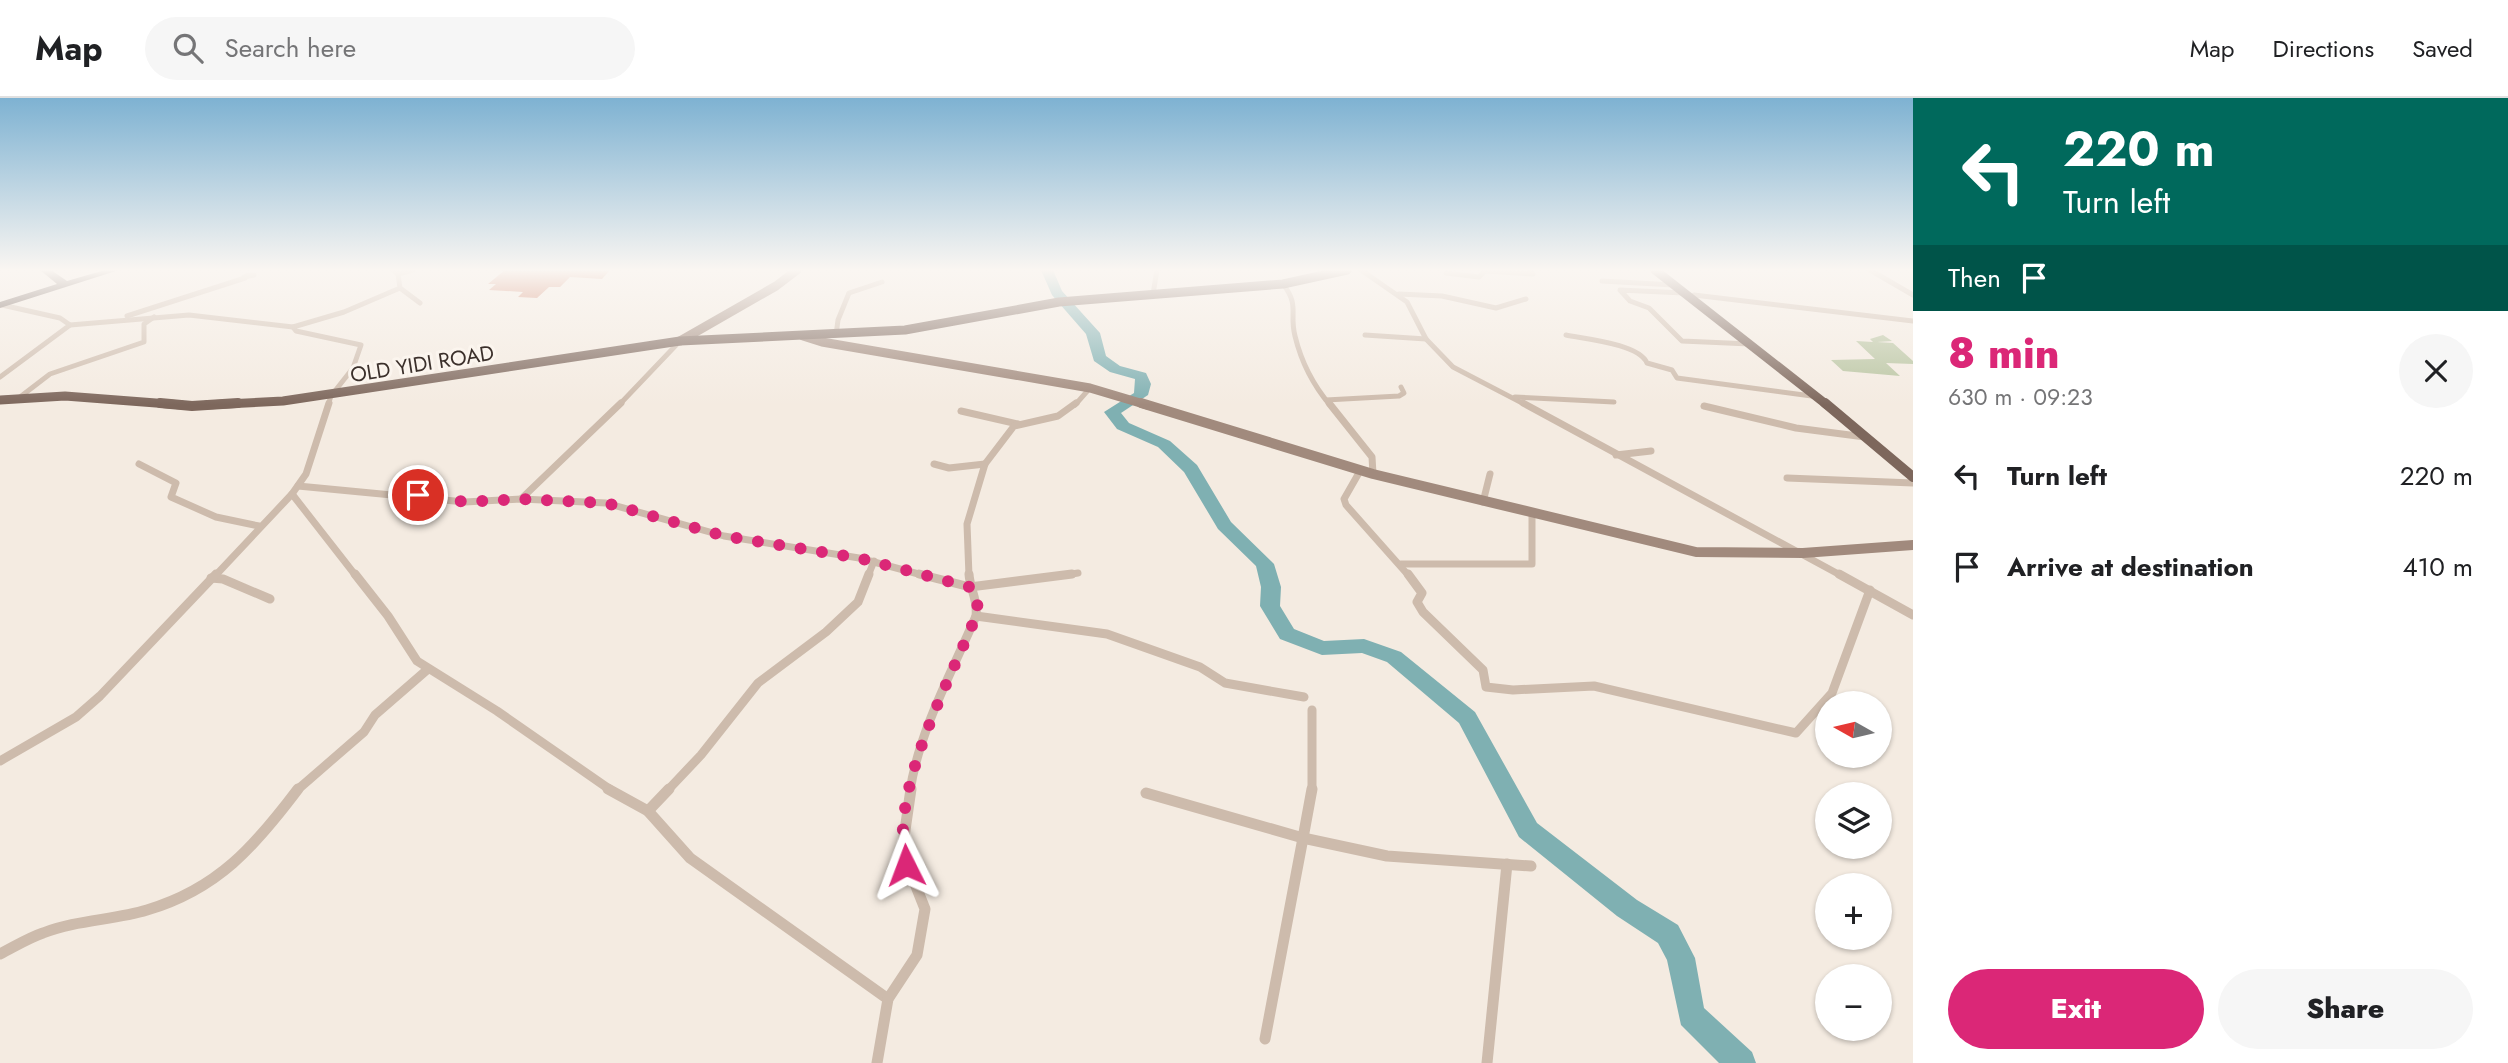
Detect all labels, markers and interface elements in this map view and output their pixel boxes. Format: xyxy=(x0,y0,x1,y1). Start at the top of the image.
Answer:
search box xyxy=(145,17,635,80)
text: Map xyxy=(35,25,103,72)
icon: search xyxy=(169,29,207,67)
text: Search here xyxy=(225,29,356,67)
text: Map xyxy=(2190,31,2235,66)
text: Directions xyxy=(2273,31,2374,66)
text: Saved xyxy=(2412,31,2473,66)
text: 220 m xyxy=(2063,114,2215,184)
icon: left xyxy=(1948,126,2039,217)
text: Turn left xyxy=(2063,179,2170,225)
text: Then xyxy=(1948,259,2001,297)
icon: arrive xyxy=(2015,259,2053,297)
text: 8 min xyxy=(1948,323,2059,384)
button: close xyxy=(2399,334,2473,408)
street label: OLD YIDI ROAD xyxy=(348,338,496,390)
text: 630 m · 09:23 xyxy=(1948,380,2093,414)
icon: left xyxy=(1948,457,1986,495)
text: Turn left xyxy=(2007,457,2107,495)
text: 220 m xyxy=(2400,457,2473,495)
pin xyxy=(388,465,448,525)
icon: arrive xyxy=(399,476,437,514)
icon: arrive xyxy=(1948,548,1986,586)
text: Arrive at destination xyxy=(2007,548,2254,586)
text: 410 m xyxy=(2402,548,2473,586)
north arrow xyxy=(1815,691,1892,768)
map controls xyxy=(1815,691,1892,1041)
button: layers xyxy=(1815,782,1892,859)
position arrow xyxy=(869,828,943,902)
button: + xyxy=(1815,873,1892,950)
button: − xyxy=(1815,964,1892,1041)
button: Exit xyxy=(1948,969,2204,1049)
button: Share xyxy=(2218,969,2473,1049)

